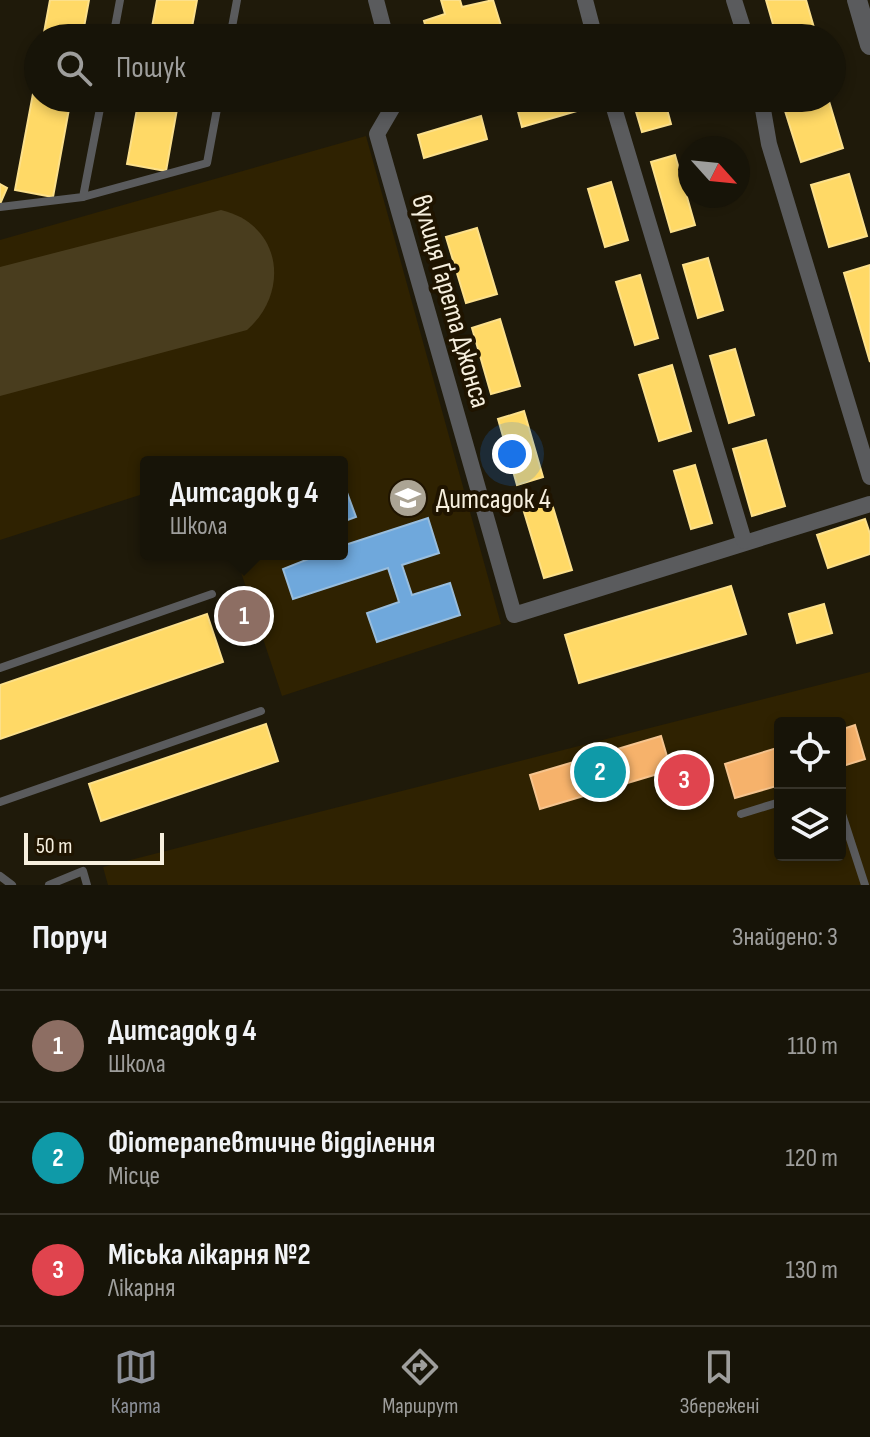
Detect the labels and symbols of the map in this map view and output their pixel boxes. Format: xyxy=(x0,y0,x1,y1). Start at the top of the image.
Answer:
north arrow xyxy=(678,136,750,208)
street label: вулиця Ґарета Джонса xyxy=(404,191,497,412)
your location xyxy=(492,434,532,474)
school or university icon: Дитсадок 4 xyxy=(387,477,429,519)
place label: Дитсадок 4 xyxy=(436,483,551,516)
pin: 1 xyxy=(218,586,270,646)
pin: 2 xyxy=(574,742,626,802)
pin: 3 xyxy=(658,750,710,810)
scale bar xyxy=(24,829,164,865)

